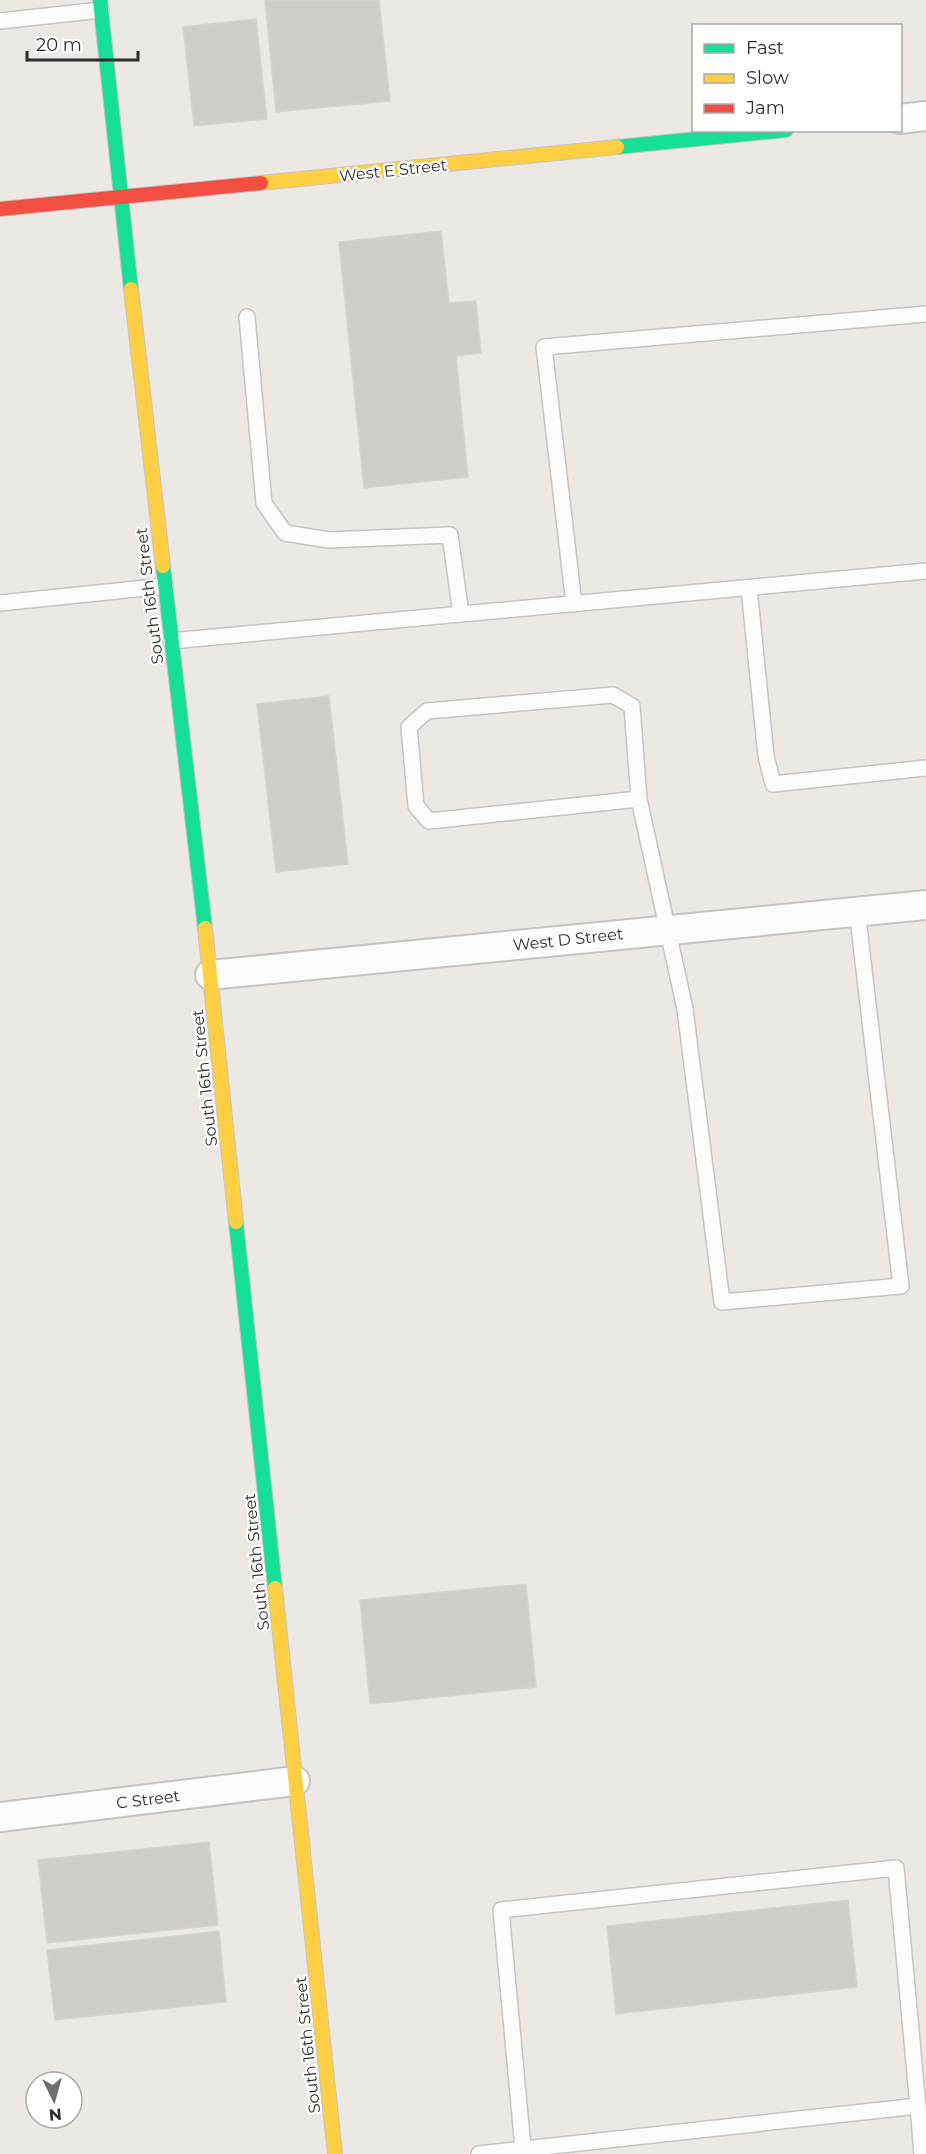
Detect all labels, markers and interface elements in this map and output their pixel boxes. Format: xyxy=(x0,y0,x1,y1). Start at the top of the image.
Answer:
scale bar xyxy=(27,24,138,62)
legend xyxy=(692,24,902,132)
text: 20 m xyxy=(36,34,82,56)
text: Fast xyxy=(746,37,784,59)
text: Slow xyxy=(746,67,789,89)
text: Jam xyxy=(745,97,785,119)
street label: West E Street xyxy=(338,155,448,186)
street label: South 16th Street xyxy=(132,526,167,665)
street label: West D Street xyxy=(512,924,625,955)
street label: South 16th Street xyxy=(188,1008,221,1147)
street label: South 16th Street xyxy=(240,1492,273,1631)
street label: C Street xyxy=(115,1786,181,1813)
street label: South 16th Street xyxy=(291,1975,324,2114)
north arrow xyxy=(24,2070,84,2130)
text: N xyxy=(48,2104,63,2124)

